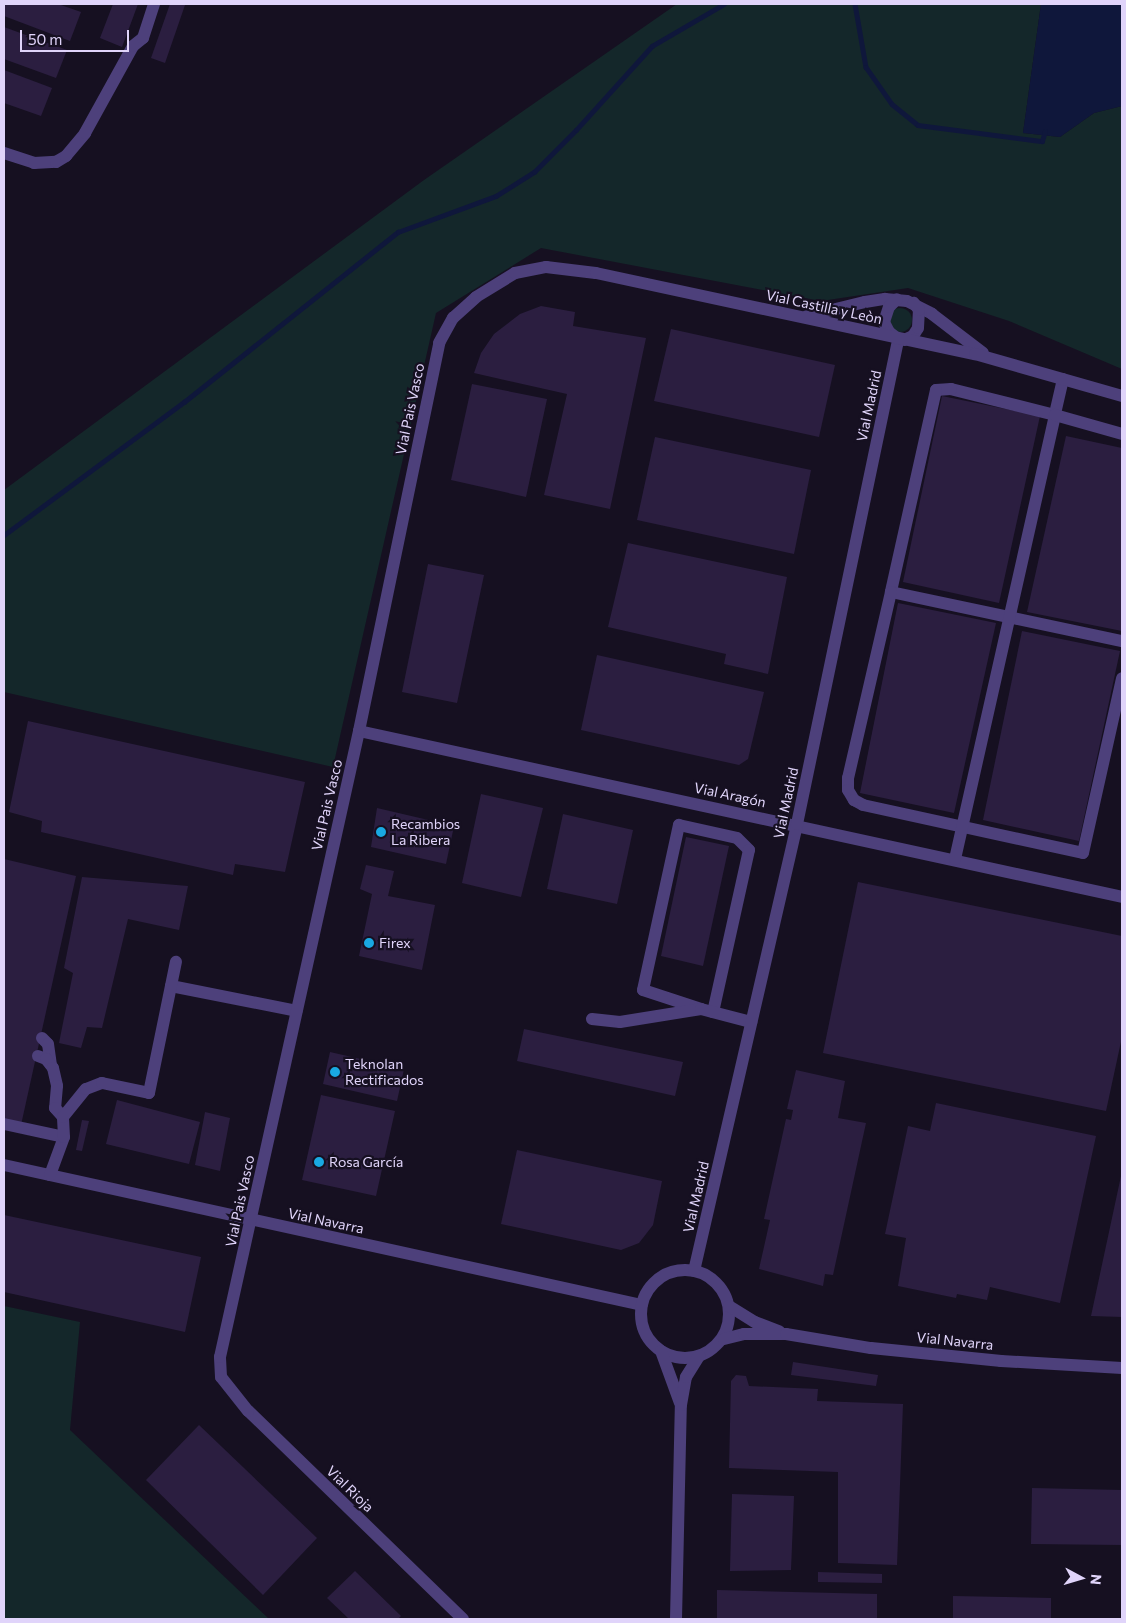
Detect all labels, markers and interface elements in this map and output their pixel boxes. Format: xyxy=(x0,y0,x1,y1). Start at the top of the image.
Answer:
scale bar xyxy=(22,20,131,52)
text: 50 m xyxy=(28,30,62,48)
street label: Vial Castilla y Leòn xyxy=(764,286,884,328)
street label: Vial Pais Vasco xyxy=(392,362,428,456)
street label: Vial Madrid xyxy=(853,369,885,443)
street label: Vial Pais Vasco xyxy=(308,758,346,852)
street label: Vial Madrid xyxy=(770,766,802,840)
street label: Vial Aragón xyxy=(693,779,767,811)
place label: Recambios La Ribera xyxy=(391,816,460,849)
marker: Recambios La Ribera xyxy=(375,826,387,838)
place label: Firex xyxy=(379,935,411,951)
marker: Firex xyxy=(363,937,375,949)
place label: Teknolan Rectificados xyxy=(345,1056,424,1088)
marker: Teknolan Rectificados xyxy=(329,1066,341,1078)
street label: Vial Pais Vasco xyxy=(222,1154,258,1248)
place label: Rosa García xyxy=(329,1154,403,1170)
marker: Rosa García xyxy=(313,1156,325,1168)
street label: Vial Madrid xyxy=(680,1160,712,1234)
street label: Vial Navarra xyxy=(286,1205,366,1237)
street label: Vial Navarra xyxy=(916,1329,994,1353)
street label: Vial Rioja xyxy=(323,1462,377,1516)
north arrow xyxy=(1056,1553,1106,1603)
text: N xyxy=(1087,1574,1105,1586)

